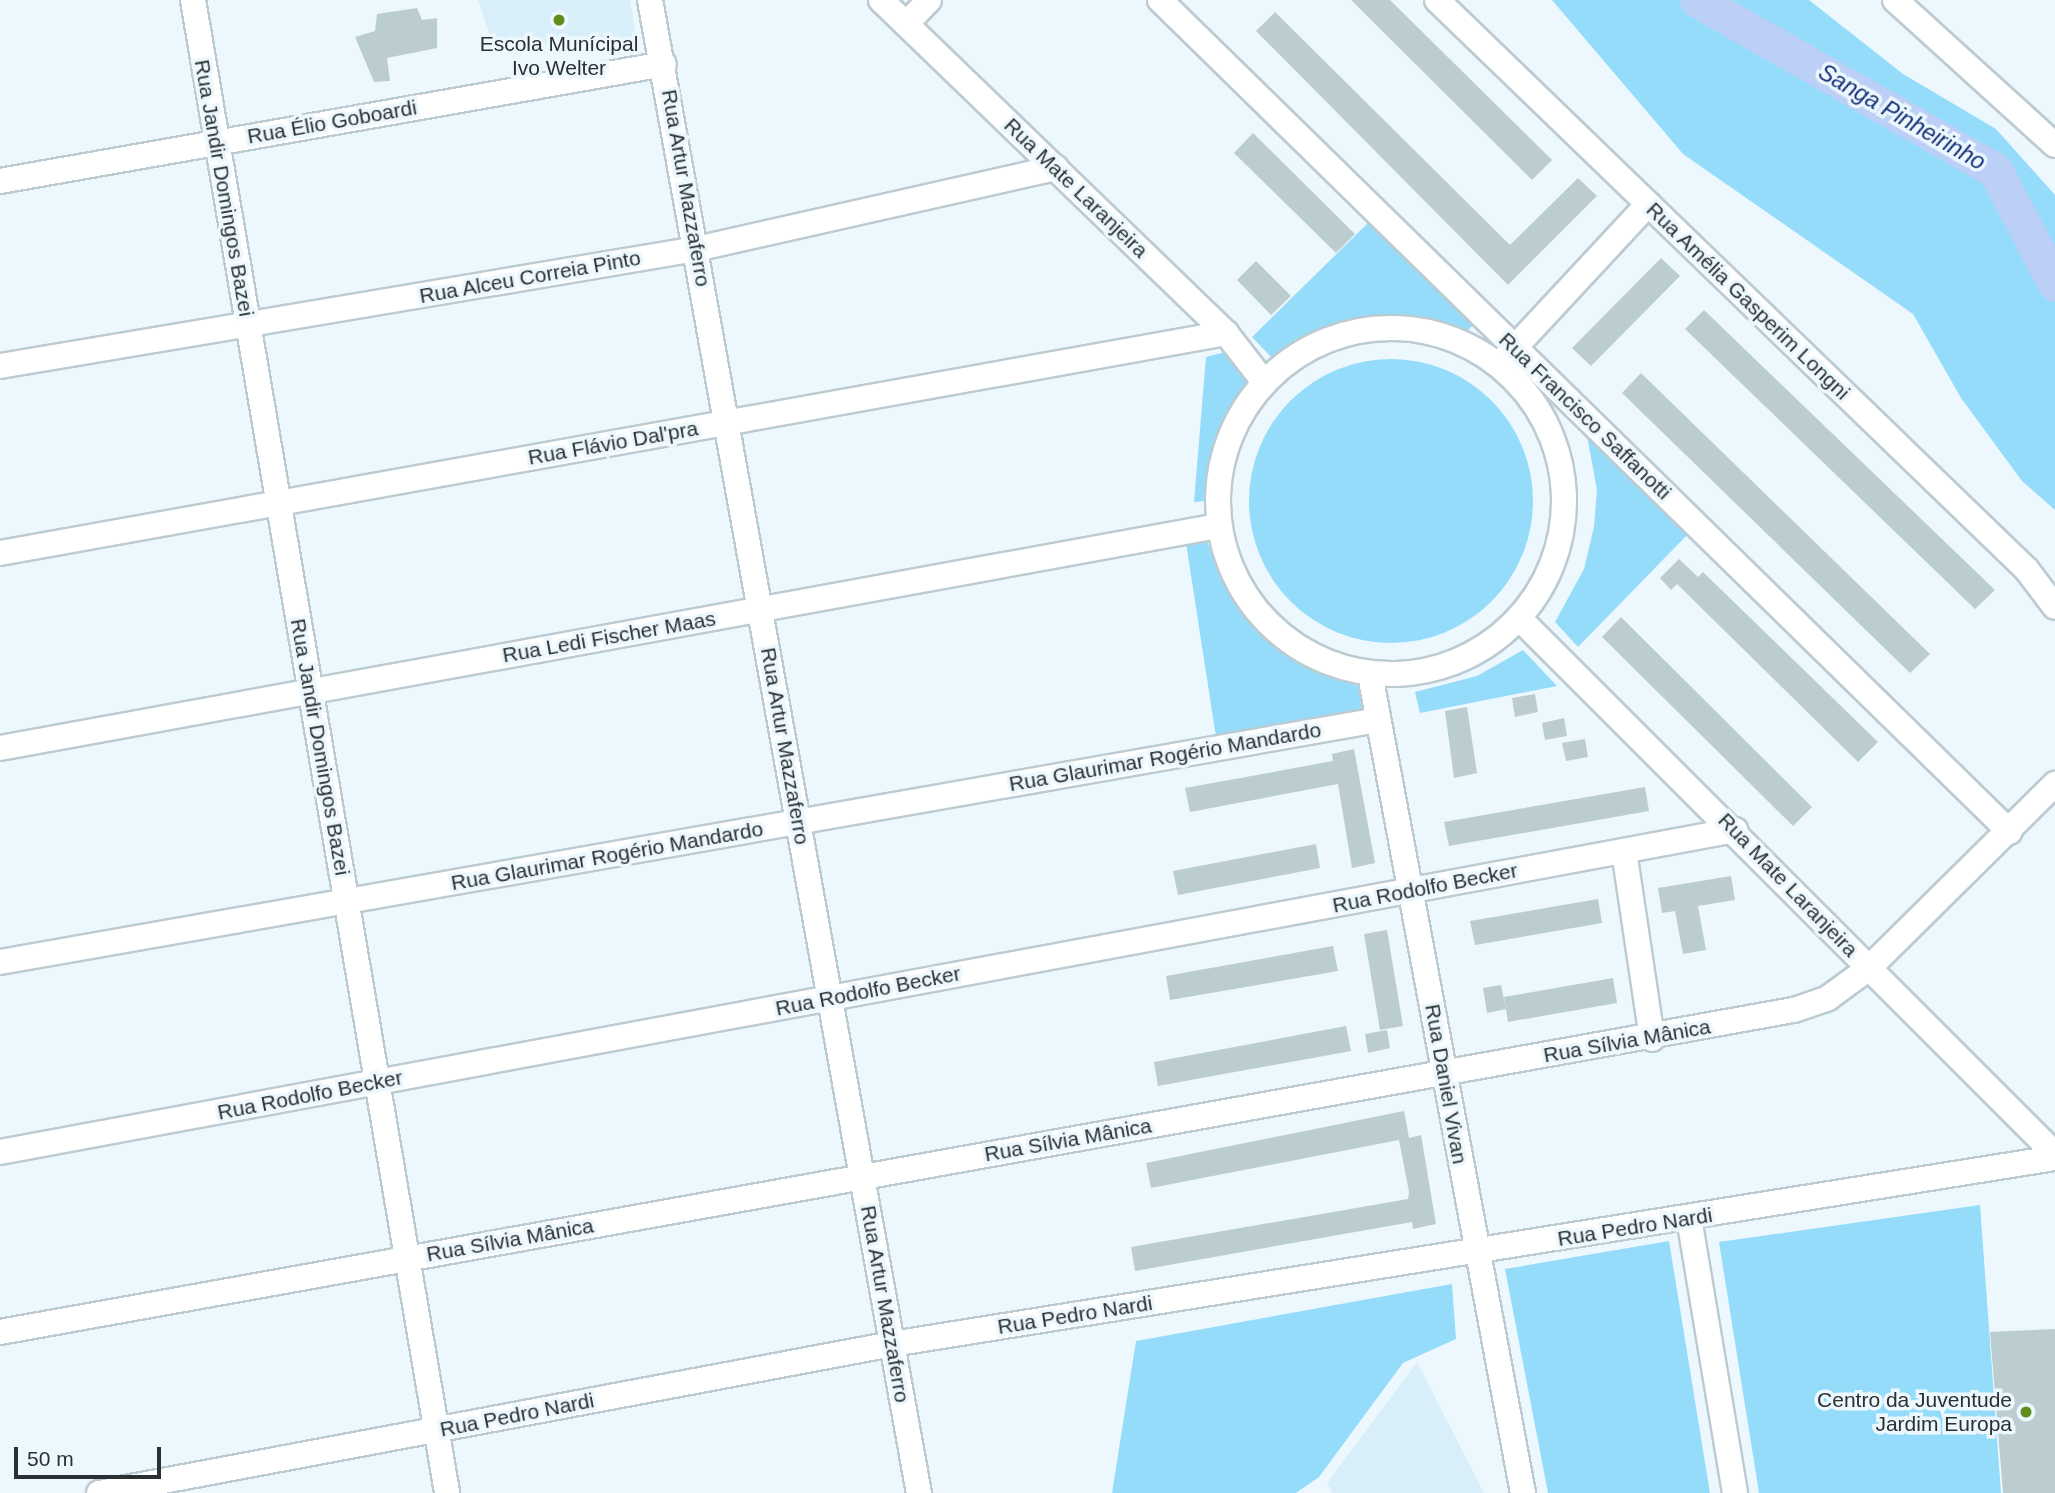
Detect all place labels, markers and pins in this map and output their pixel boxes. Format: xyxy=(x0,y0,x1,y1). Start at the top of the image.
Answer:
marker: Escola Munícipal Ivo Welter xyxy=(551,12,567,28)
place label: Escola Munícipal Ivo Welter xyxy=(480,31,638,81)
place label: Centro da Juventude Jardim Europa xyxy=(1817,1387,2012,1437)
marker: Centro da Juventude Jardim Europa xyxy=(2018,1404,2034,1420)

